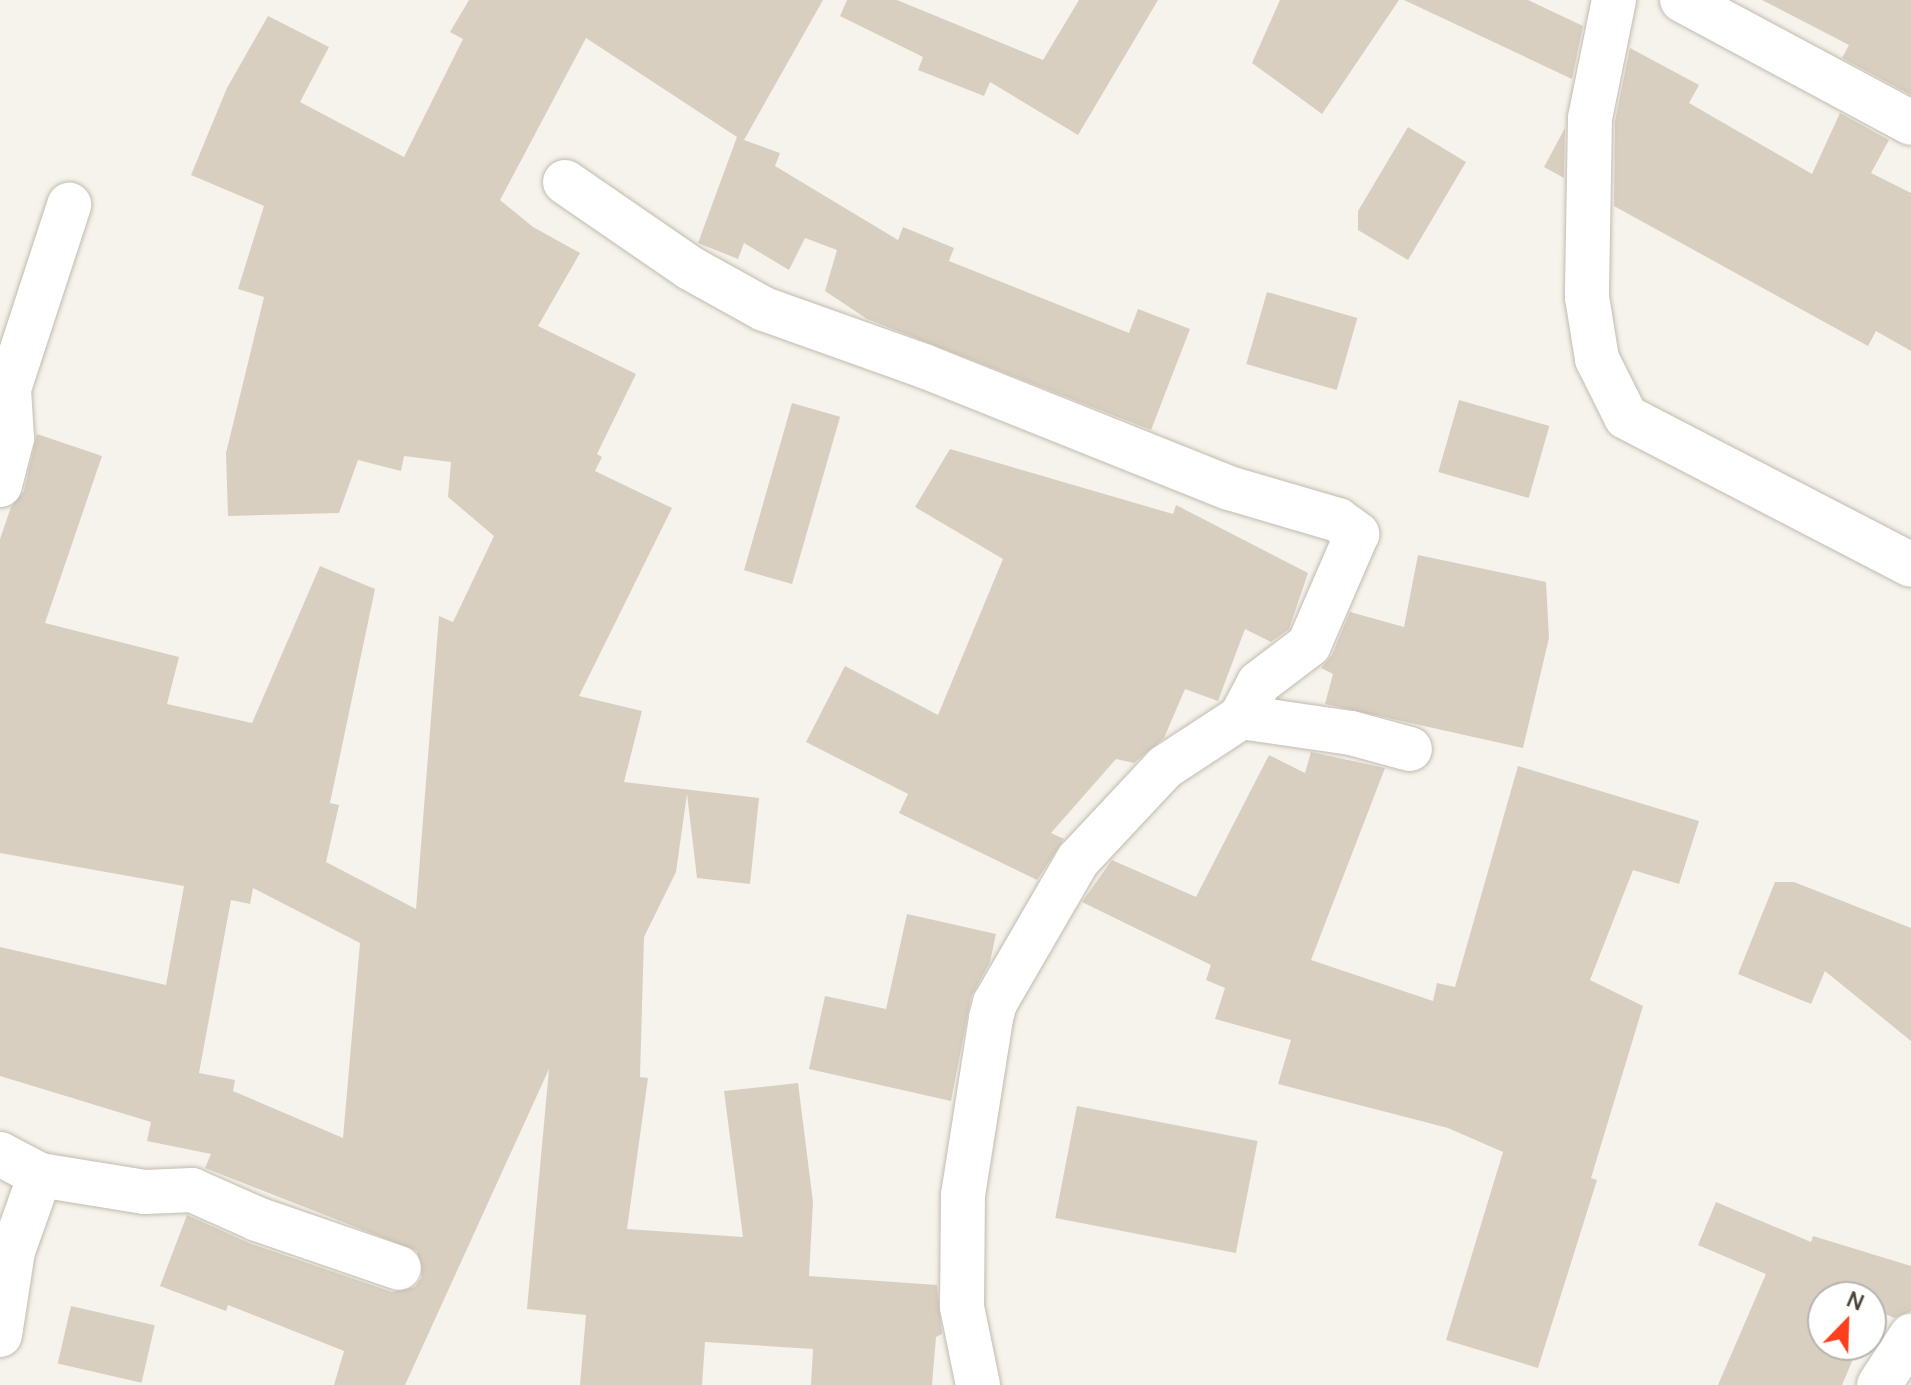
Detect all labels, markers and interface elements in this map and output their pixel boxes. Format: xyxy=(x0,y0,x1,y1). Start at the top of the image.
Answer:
north arrow xyxy=(1807,1281,1887,1361)
text: N xyxy=(1842,1284,1869,1318)

